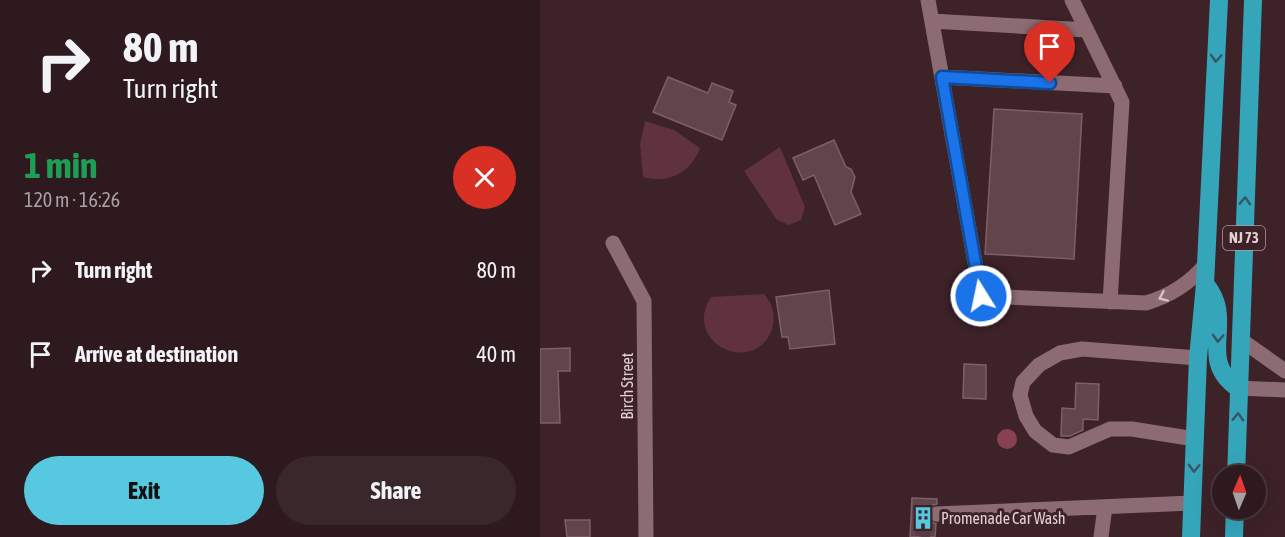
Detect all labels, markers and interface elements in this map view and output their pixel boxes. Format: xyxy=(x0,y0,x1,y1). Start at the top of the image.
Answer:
pin xyxy=(1024,21,1075,83)
text: 80 m xyxy=(123,23,198,71)
icon: right xyxy=(24,24,102,102)
icon: arrive xyxy=(1033,30,1066,63)
one-way arrow xyxy=(1209,54,1222,63)
text: Turn right xyxy=(123,73,218,104)
text: 1 min xyxy=(24,144,98,186)
button: close xyxy=(453,146,516,209)
text: 120 m · 16:26 xyxy=(24,188,120,211)
one-way arrow xyxy=(1239,197,1252,206)
road number: NJ 73 xyxy=(1223,226,1265,250)
icon: right xyxy=(24,254,57,287)
text: Turn right xyxy=(75,257,152,283)
text: 80 m xyxy=(476,257,516,283)
position arrow xyxy=(949,264,1013,328)
one-way arrow xyxy=(1159,289,1170,301)
one-way arrow xyxy=(1211,334,1224,343)
icon: arrive xyxy=(24,338,57,371)
text: Arrive at destination xyxy=(75,341,238,367)
text: 40 m xyxy=(476,341,516,367)
street label: Birch Street xyxy=(618,352,636,419)
one-way arrow xyxy=(1231,413,1244,422)
button: Exit xyxy=(24,456,264,525)
button: Share xyxy=(276,456,516,525)
one-way arrow xyxy=(1187,464,1200,473)
north arrow xyxy=(1212,465,1266,519)
map controls xyxy=(1212,465,1266,519)
building icon: Promenade Car Wash xyxy=(910,505,936,531)
place label: Promenade Car Wash xyxy=(941,509,1066,527)

